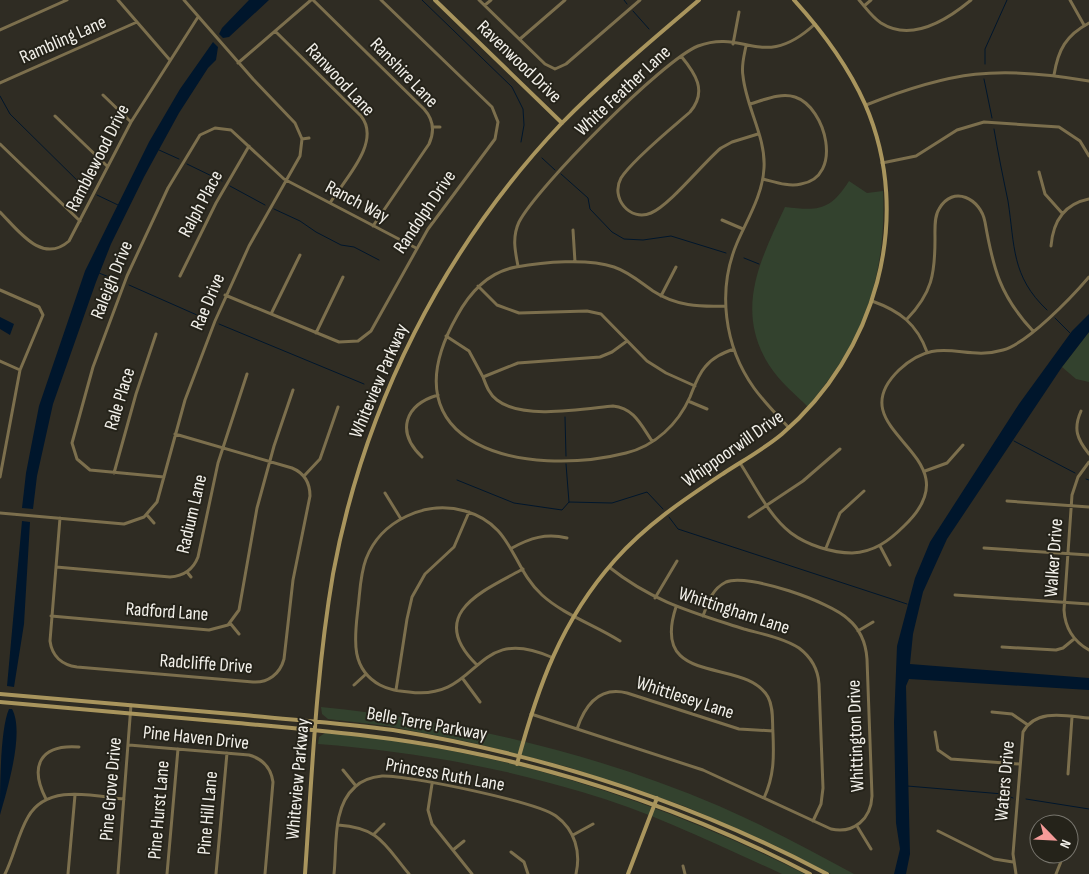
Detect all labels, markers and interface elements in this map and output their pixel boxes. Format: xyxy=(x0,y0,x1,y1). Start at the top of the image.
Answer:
street label: Rambling Lane xyxy=(16,11,110,69)
street label: Ravenwood Drive xyxy=(472,16,566,108)
street label: Ranshire Lane xyxy=(365,33,443,113)
street label: Ranwood Lane xyxy=(300,39,380,121)
street label: White Feather Lane xyxy=(570,41,676,141)
street label: Ramblewood Drive xyxy=(61,100,135,216)
street label: Randolph Drive xyxy=(389,166,461,258)
street label: Ralph Place xyxy=(174,167,228,241)
street label: Ranch Way xyxy=(321,176,393,229)
street label: Raleigh Drive xyxy=(86,237,138,323)
street label: Rae Drive xyxy=(186,270,230,334)
street label: Whiteview Parkway xyxy=(345,320,414,442)
street label: Rale Place xyxy=(100,365,140,433)
street label: Whippoorwill Drive xyxy=(678,406,788,492)
street label: Radium Lane xyxy=(172,472,212,556)
street label: Walker Drive xyxy=(1040,518,1068,598)
street label: Whittingham Lane xyxy=(675,582,793,640)
street label: Radford Lane xyxy=(125,598,209,626)
street label: Radcliffe Drive xyxy=(159,649,253,679)
street label: Whittlesey Lane xyxy=(633,671,737,725)
street label: Whittington Drive xyxy=(843,679,869,793)
street label: Belle Terre Parkway xyxy=(365,702,490,746)
street label: Whiteview Parkway xyxy=(281,717,315,841)
street label: Pine Haven Drive xyxy=(142,721,250,755)
street label: Pine Grove Drive xyxy=(95,736,127,842)
street label: Waters Drive xyxy=(990,740,1020,822)
street label: Princess Ruth Lane xyxy=(384,753,506,797)
street label: Pine Hurst Lane xyxy=(143,760,175,860)
street label: Pine Hill Lane xyxy=(193,770,223,856)
north arrow xyxy=(1029,814,1079,864)
text: N xyxy=(1056,837,1075,851)

